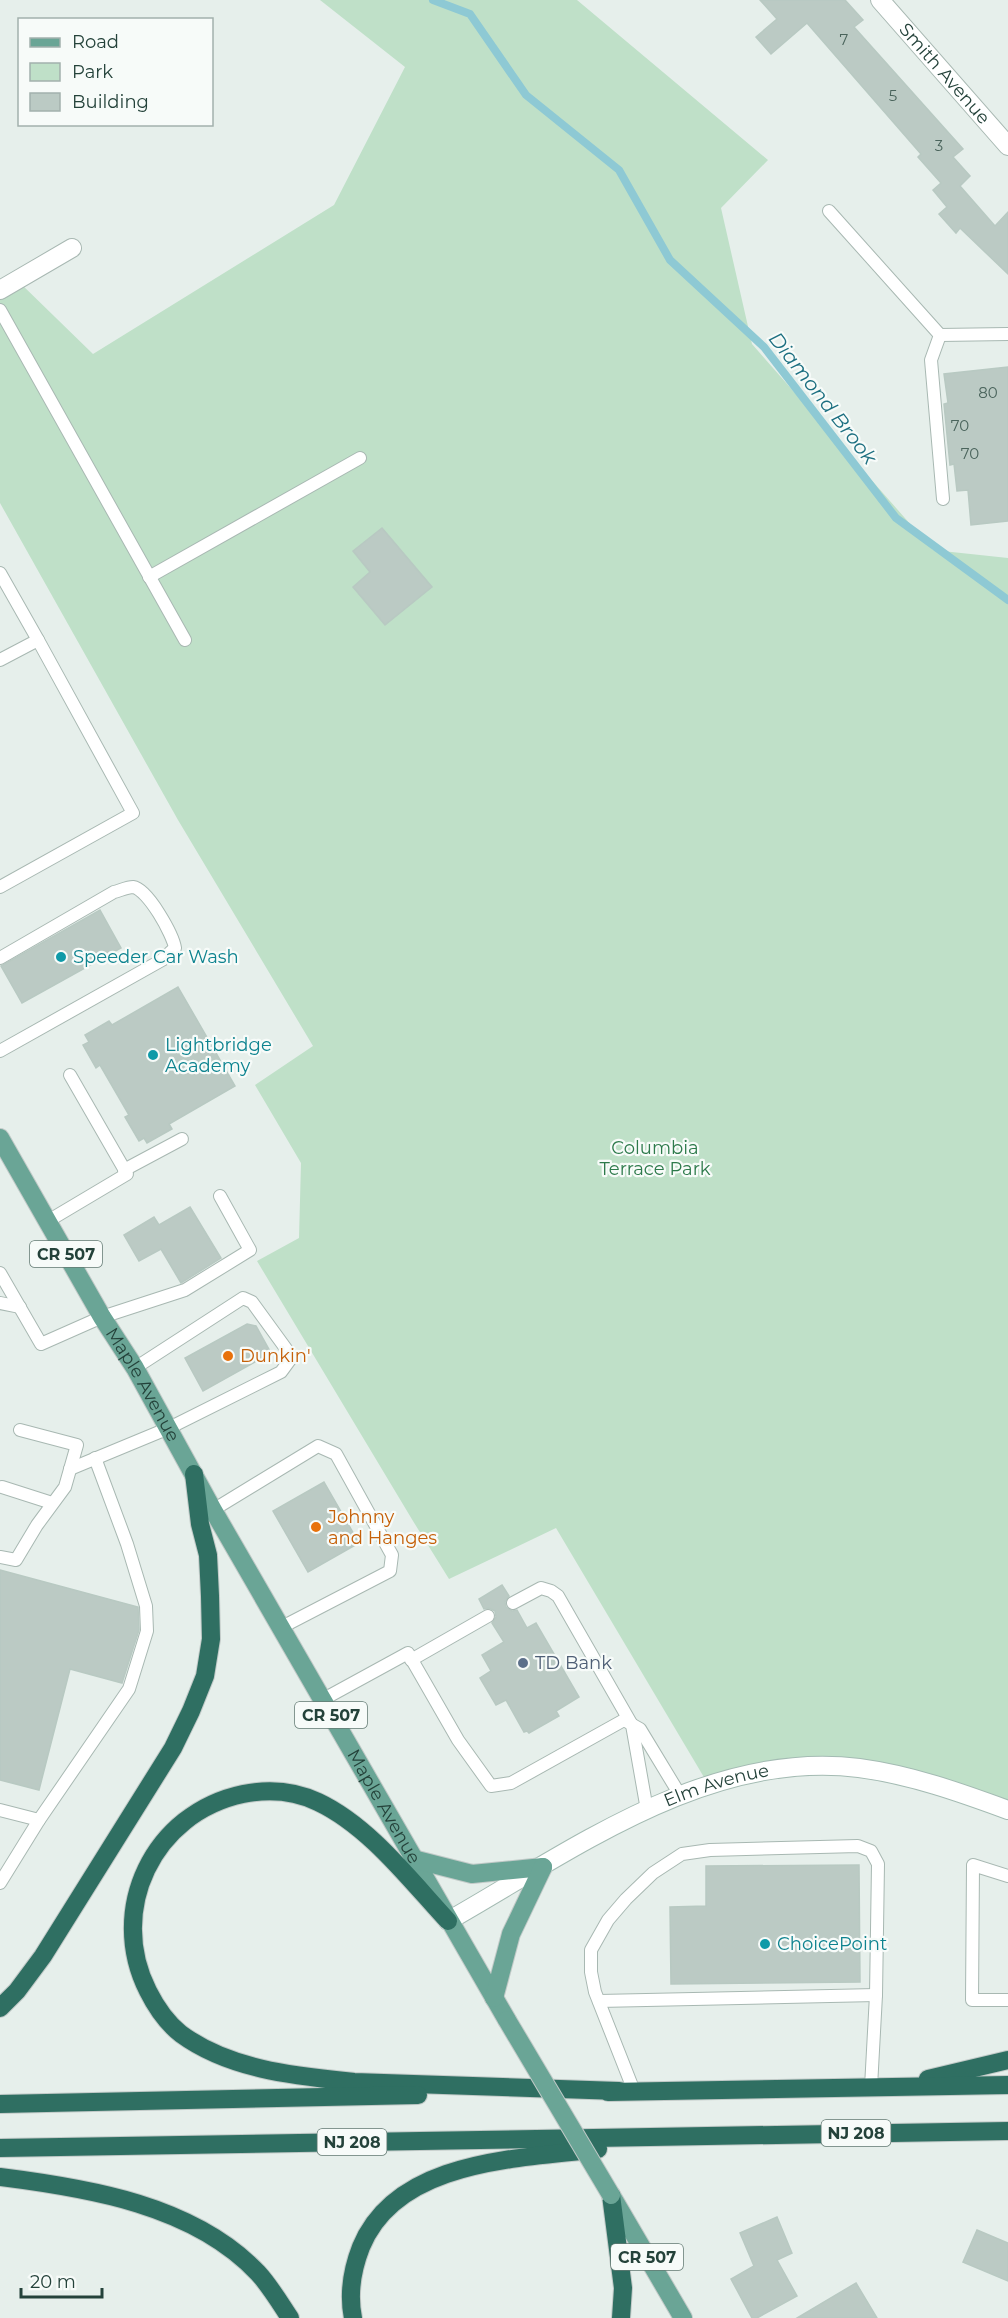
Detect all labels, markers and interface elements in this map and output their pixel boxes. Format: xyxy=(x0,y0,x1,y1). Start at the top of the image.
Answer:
legend xyxy=(18,18,213,126)
street label: Smith Avenue xyxy=(894,19,995,129)
house number: 7 xyxy=(840,30,849,49)
text: Road xyxy=(72,31,119,53)
text: Park xyxy=(72,61,113,83)
house number: 5 xyxy=(889,86,897,105)
text: Building xyxy=(72,91,149,113)
house number: 3 xyxy=(935,136,943,155)
water label: Diamond Brook xyxy=(764,327,883,470)
house number: 80 xyxy=(978,383,998,402)
house number: 70 xyxy=(951,416,969,435)
house number: 70 xyxy=(961,444,979,463)
place label: Speeder Car Wash xyxy=(73,946,239,968)
marker: Speeder Car Wash xyxy=(54,950,68,964)
place label: Lightbridge Academy xyxy=(165,1034,272,1077)
marker: Lightbridge Academy xyxy=(146,1048,160,1062)
park label: Columbia Terrace Park xyxy=(599,1137,711,1180)
road number: CR 507 xyxy=(30,1241,102,1267)
street label: Maple Avenue xyxy=(101,1323,184,1446)
place label: Dunkin' xyxy=(240,1345,311,1367)
marker: Dunkin' xyxy=(221,1349,235,1363)
place label: Johnny and Hanges xyxy=(327,1506,437,1549)
marker: Johnny and Hanges xyxy=(309,1520,323,1534)
place label: TD Bank xyxy=(535,1652,612,1674)
marker: TD Bank xyxy=(516,1656,530,1670)
road number: CR 507 xyxy=(295,1702,367,1728)
street label: Maple Avenue xyxy=(342,1745,426,1868)
street label: Elm Avenue xyxy=(661,1759,771,1812)
place label: ChoicePoint xyxy=(777,1933,887,1955)
marker: ChoicePoint xyxy=(758,1937,772,1951)
road number: NJ 208 xyxy=(822,2120,890,2146)
road number: NJ 208 xyxy=(318,2129,386,2155)
road number: CR 507 xyxy=(611,2244,683,2270)
scale bar xyxy=(21,2261,102,2299)
text: 20 m xyxy=(30,2271,76,2293)

